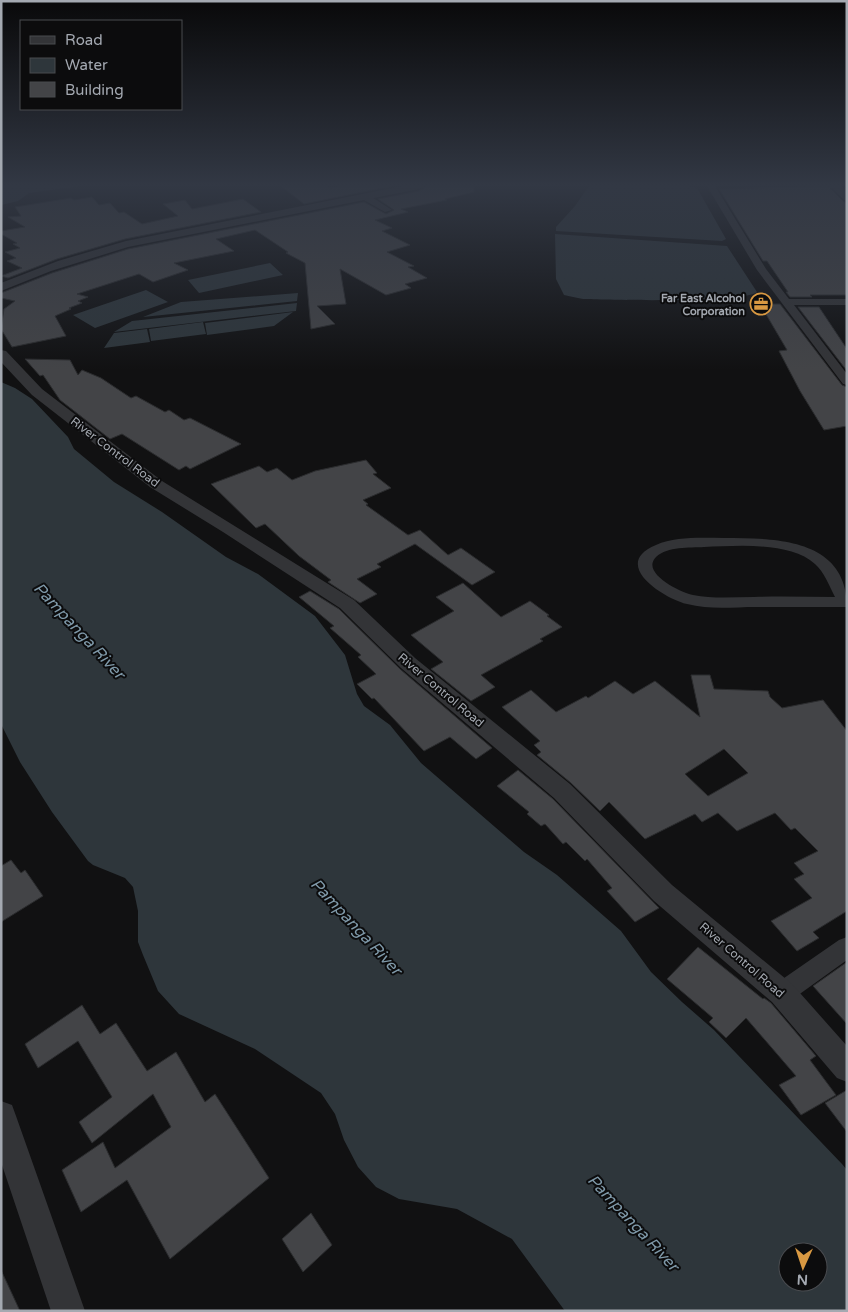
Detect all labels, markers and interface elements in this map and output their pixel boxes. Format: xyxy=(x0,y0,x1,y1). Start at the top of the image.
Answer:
legend xyxy=(20,20,182,110)
text: Road xyxy=(65,31,103,49)
text: Water xyxy=(65,56,108,74)
text: Building xyxy=(65,81,124,99)
place label: Far East Alcohol Corporation xyxy=(661,292,745,319)
office icon: Far East Alcohol Corporation xyxy=(749,292,773,316)
street label: River Control Road xyxy=(68,414,162,490)
water label: Pampanga River xyxy=(29,578,130,685)
street label: River Control Road xyxy=(395,650,487,730)
water label: Pampanga River xyxy=(306,874,407,981)
street label: River Control Road xyxy=(697,919,787,1001)
water label: Pampanga River xyxy=(583,1170,684,1277)
north arrow xyxy=(778,1242,828,1292)
text: N xyxy=(796,1271,808,1288)

